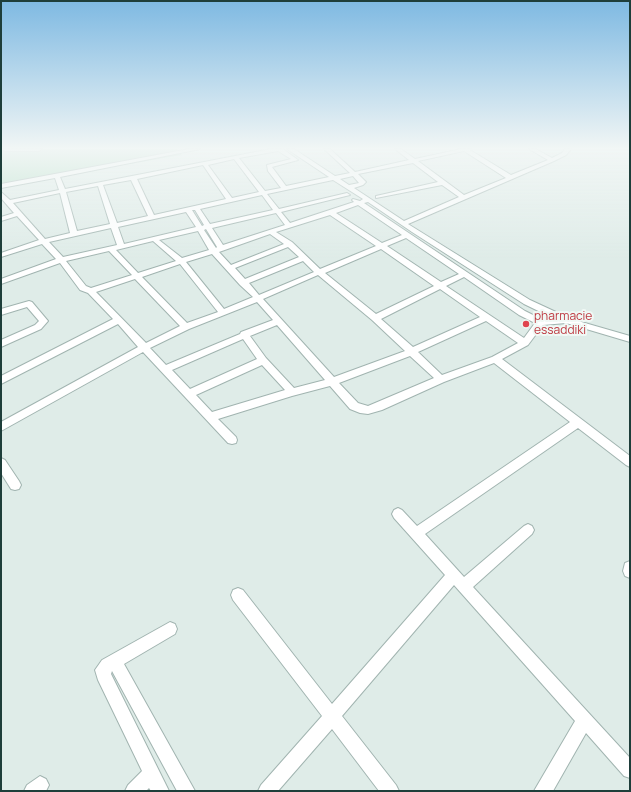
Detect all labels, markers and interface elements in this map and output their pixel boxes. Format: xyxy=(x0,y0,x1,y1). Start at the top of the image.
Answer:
place label: pharmacie essaddiki xyxy=(534,310,592,338)
marker: pharmacie essaddiki xyxy=(521,319,531,329)

